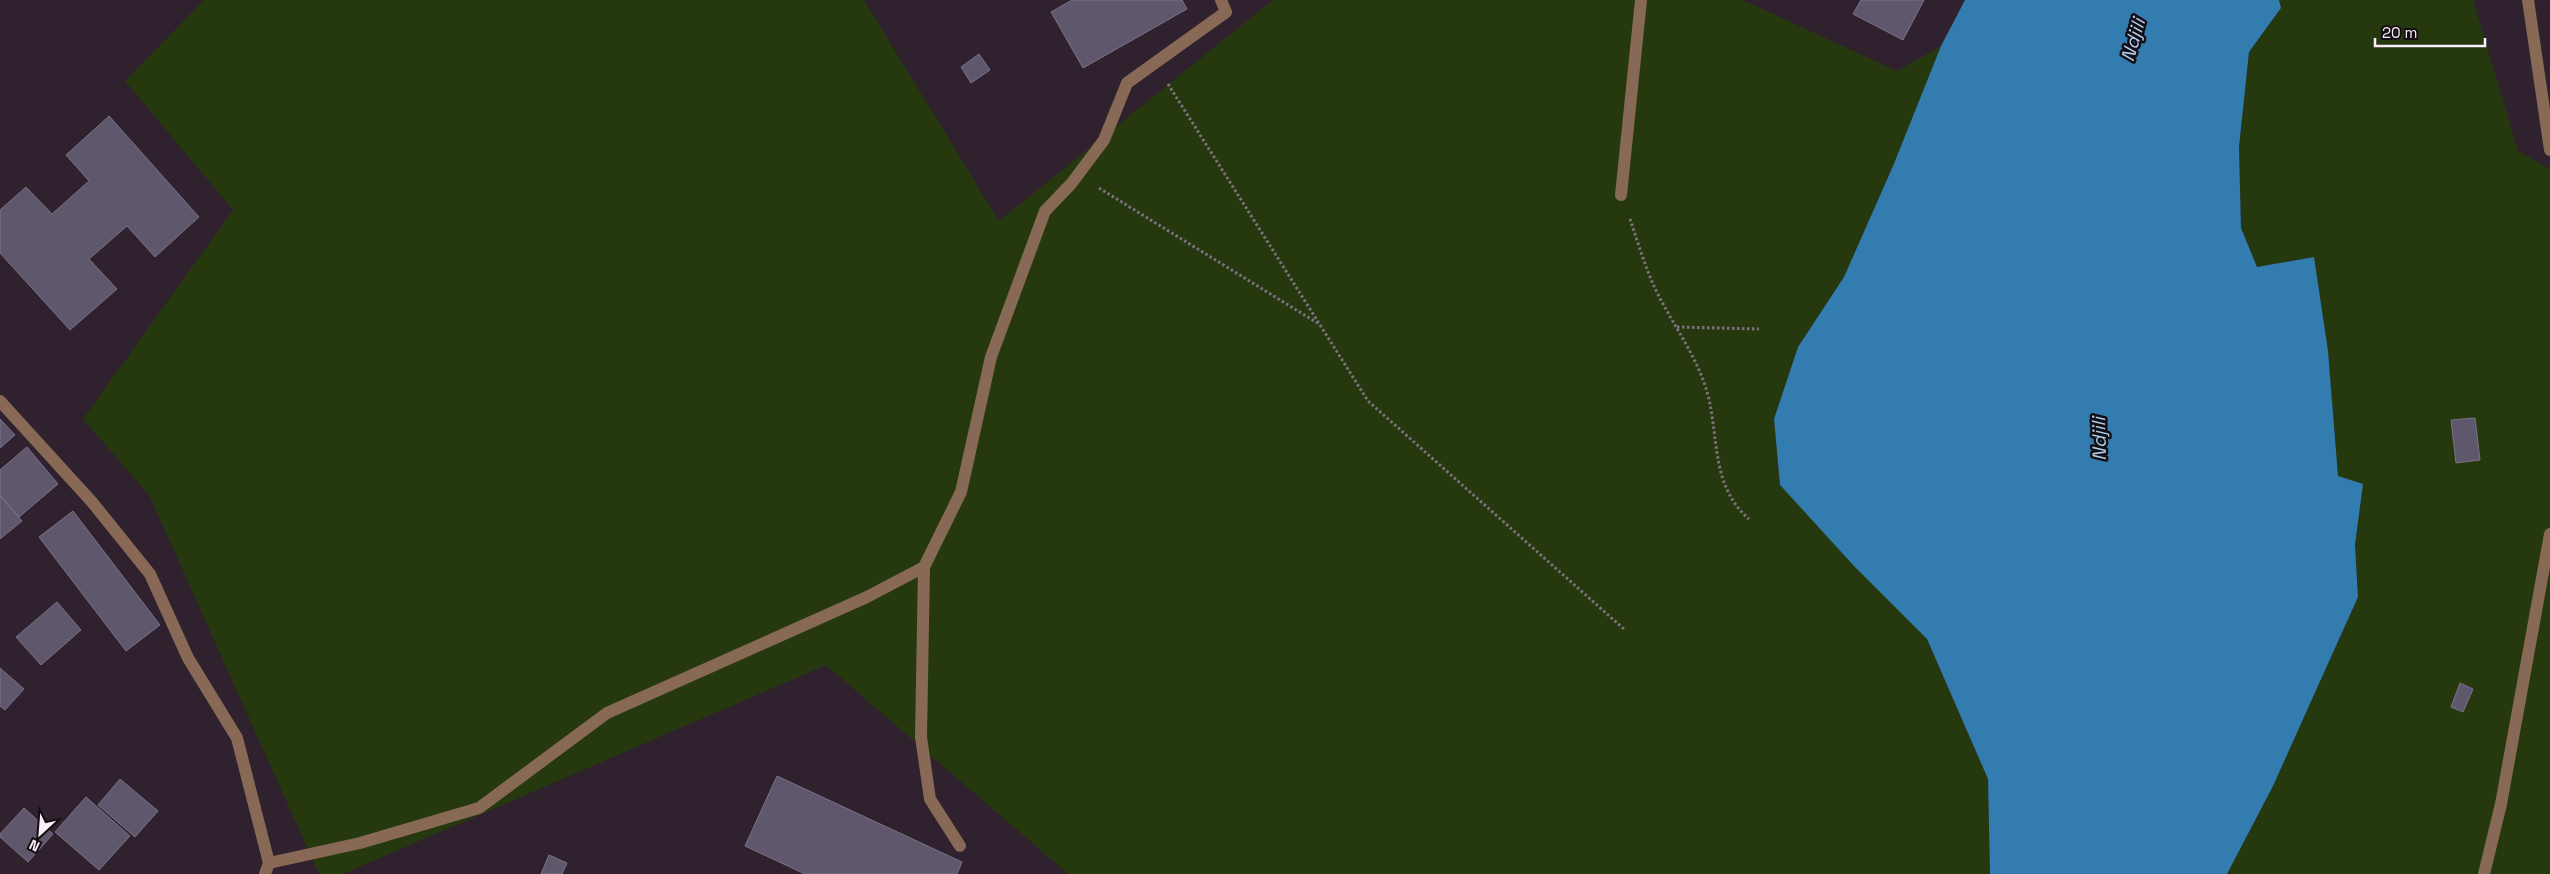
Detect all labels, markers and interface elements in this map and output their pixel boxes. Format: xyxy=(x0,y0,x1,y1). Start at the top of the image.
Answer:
water label: Ndjili xyxy=(2115,13,2152,64)
scale bar xyxy=(2375,15,2485,47)
text: 20 m xyxy=(2382,23,2417,42)
water label: Ndjili xyxy=(2086,415,2112,461)
north arrow xyxy=(15,809,65,859)
text: N xyxy=(26,836,42,856)

